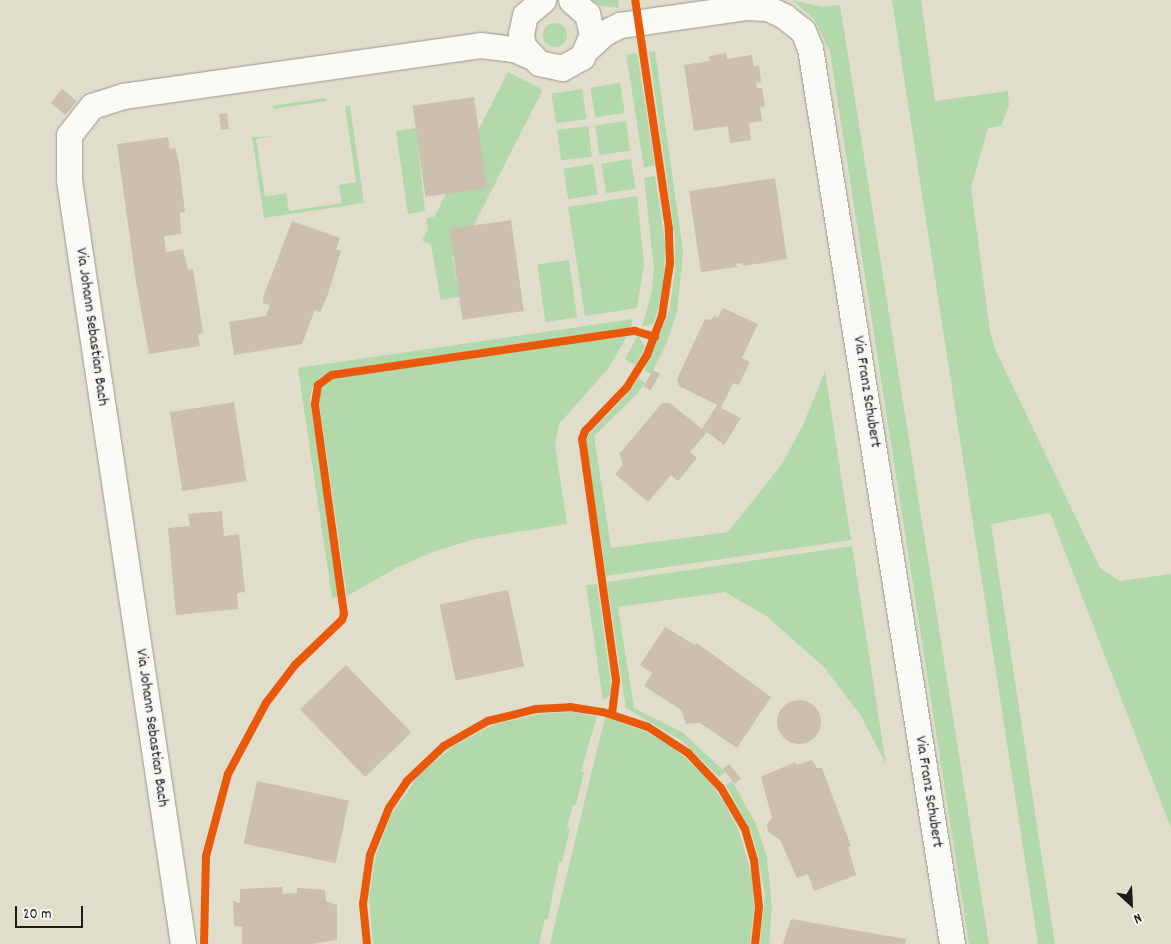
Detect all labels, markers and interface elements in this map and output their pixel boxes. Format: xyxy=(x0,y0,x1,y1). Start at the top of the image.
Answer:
street label: Via Johann Sebastian Bach xyxy=(70,247,112,407)
street label: Via Franz Schubert xyxy=(848,335,884,449)
street label: Via Johann Sebastian Bach xyxy=(130,648,172,808)
street label: Via Franz Schubert xyxy=(910,735,946,849)
north arrow xyxy=(1106,879,1156,929)
scale bar xyxy=(18,896,85,928)
text: 20 m xyxy=(23,904,51,926)
text: N xyxy=(1130,907,1145,928)

